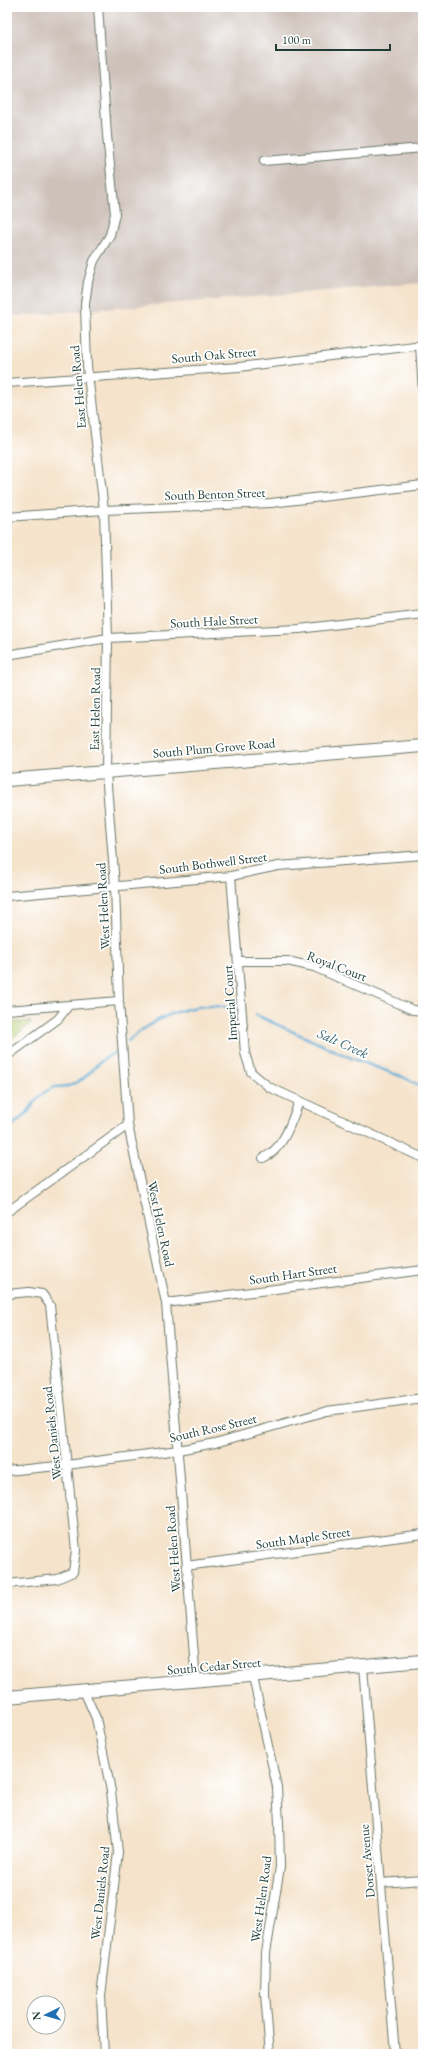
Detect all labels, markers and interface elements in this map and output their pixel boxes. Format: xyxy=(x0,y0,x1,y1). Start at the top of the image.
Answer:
scale bar xyxy=(276,26,390,52)
text: 100 m xyxy=(282,32,312,48)
street label: South Oak Street xyxy=(171,343,257,367)
street label: East Helen Road xyxy=(66,344,90,429)
street label: South Benton Street xyxy=(164,484,266,504)
street label: South Hale Street xyxy=(170,610,258,632)
street label: East Helen Road xyxy=(86,667,104,751)
street label: South Plum Grove Road xyxy=(152,734,276,762)
street label: South Bothwell Street xyxy=(158,848,268,878)
street label: West Helen Road xyxy=(92,862,114,950)
street label: Royal Court xyxy=(305,947,369,985)
street label: Imperial Court xyxy=(219,965,241,1041)
water label: Salt Creek xyxy=(314,1023,372,1062)
street label: West Helen Road xyxy=(144,1180,178,1269)
street label: South Hart Street xyxy=(248,1259,338,1289)
street label: West Daniels Road xyxy=(39,1385,65,1481)
street label: South Rose Street xyxy=(168,1410,258,1446)
street label: West Helen Road xyxy=(161,1505,185,1593)
street label: South Maple Street xyxy=(255,1523,351,1553)
street label: South Cedar Street xyxy=(166,1653,262,1679)
street label: Dorset Avenue xyxy=(355,1823,379,1899)
street label: West Daniels Road xyxy=(87,1845,113,1941)
street label: West Helen Road xyxy=(247,1854,276,1943)
north arrow xyxy=(26,1995,66,2035)
text: N xyxy=(29,2011,43,2021)

